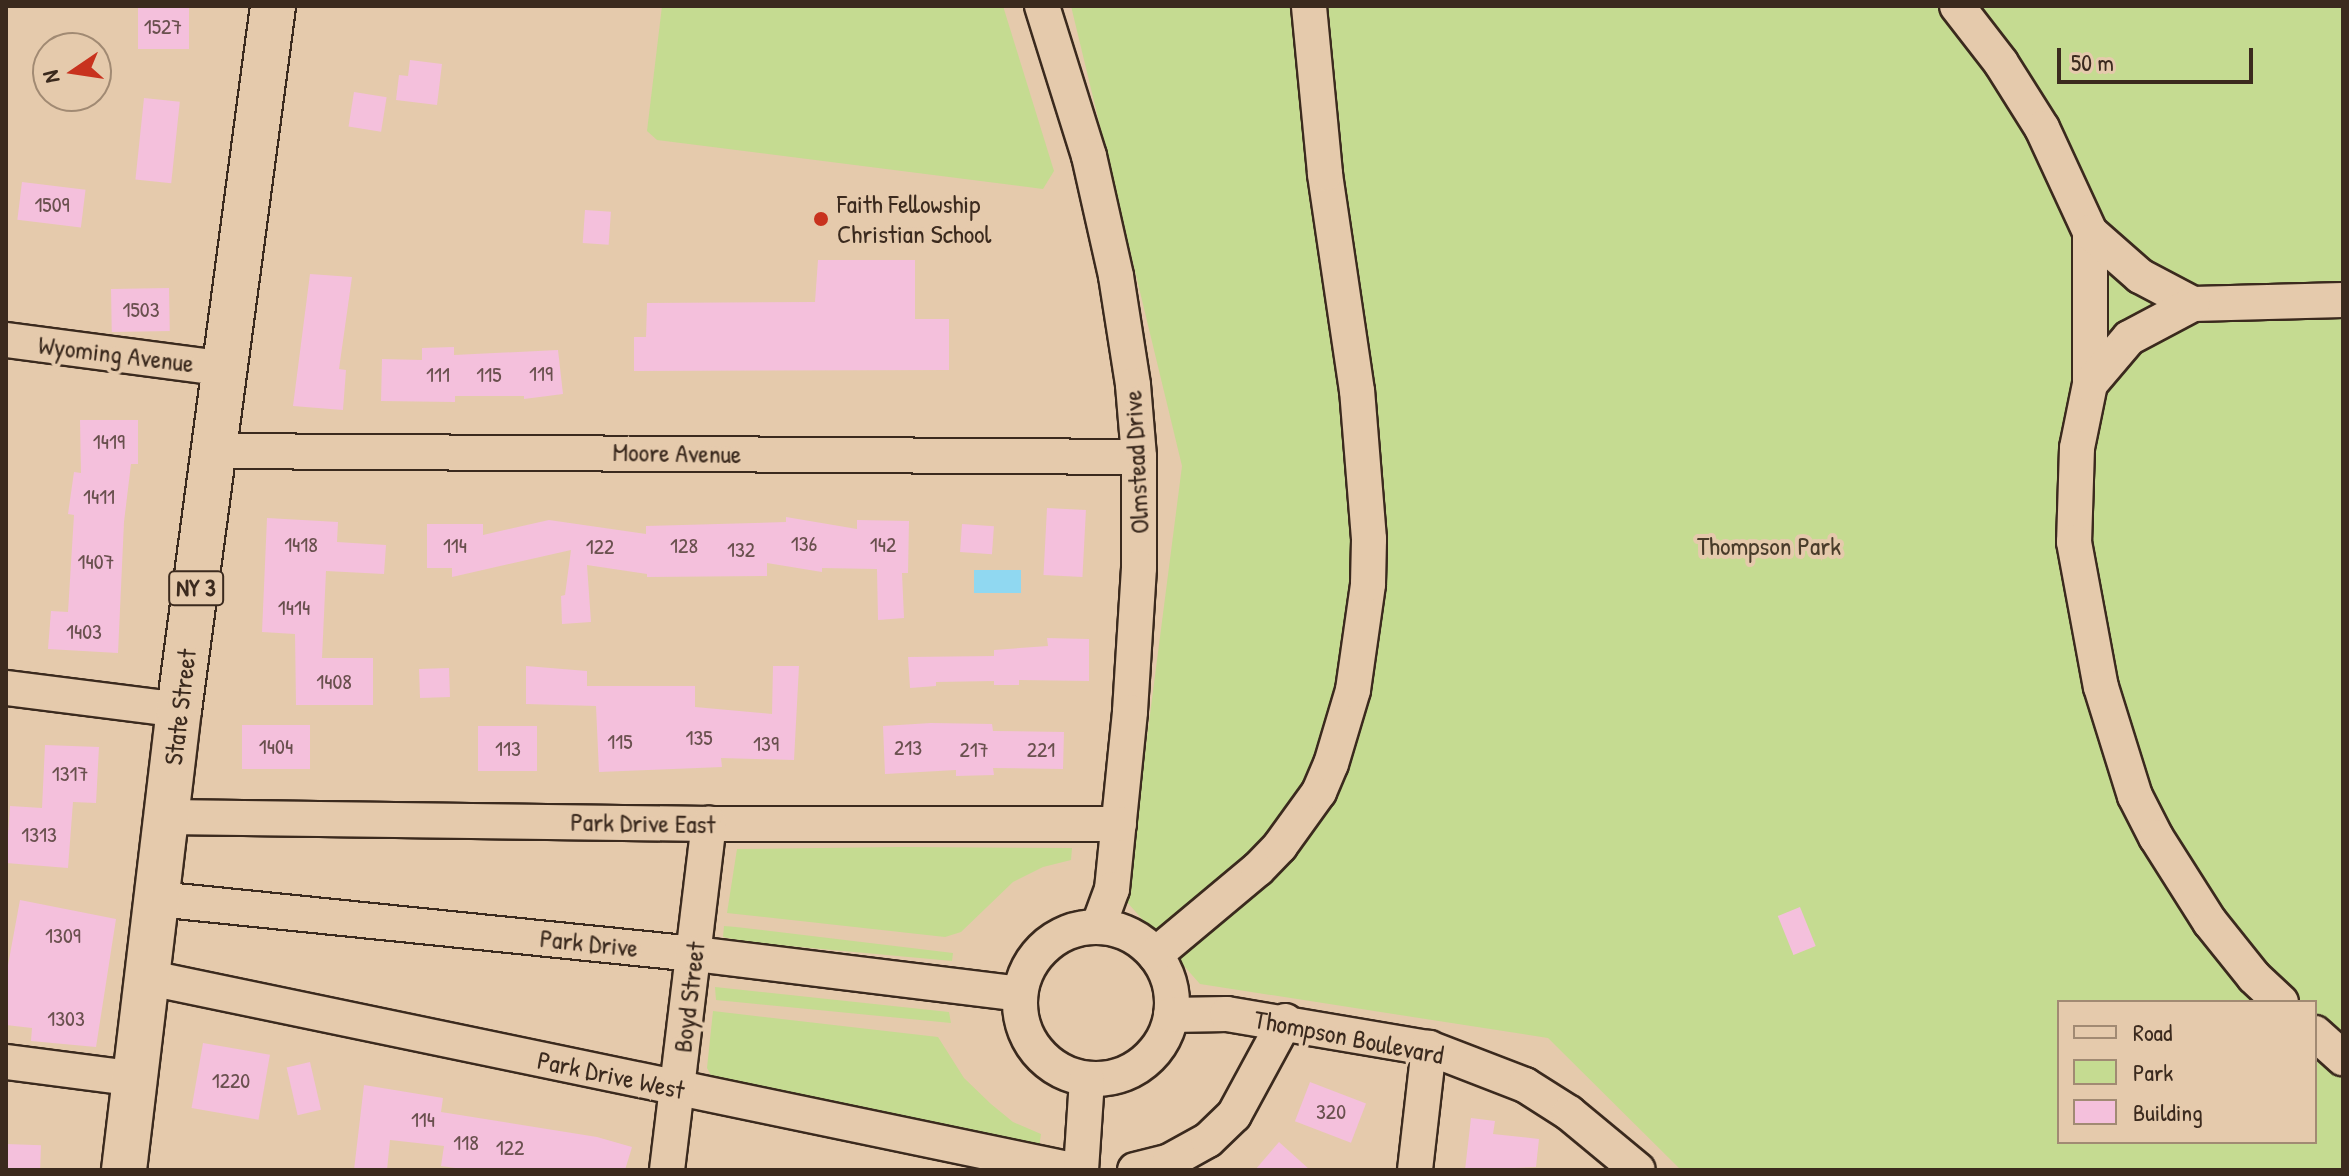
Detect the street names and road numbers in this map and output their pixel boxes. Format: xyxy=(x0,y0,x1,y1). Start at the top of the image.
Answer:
street label: Wyoming Avenue xyxy=(37,329,195,379)
street label: Olmstead Drive xyxy=(1117,389,1155,535)
street label: Moore Avenue xyxy=(612,436,742,470)
road number: NY 3 xyxy=(168,568,224,608)
street label: State Street xyxy=(157,647,203,767)
street label: Park Drive East xyxy=(570,806,716,840)
street label: Park Drive xyxy=(538,922,640,964)
street label: Boyd Street xyxy=(667,940,711,1054)
street label: Thompson Boulevard xyxy=(1251,1003,1447,1071)
street label: Park Drive West xyxy=(535,1044,687,1106)

